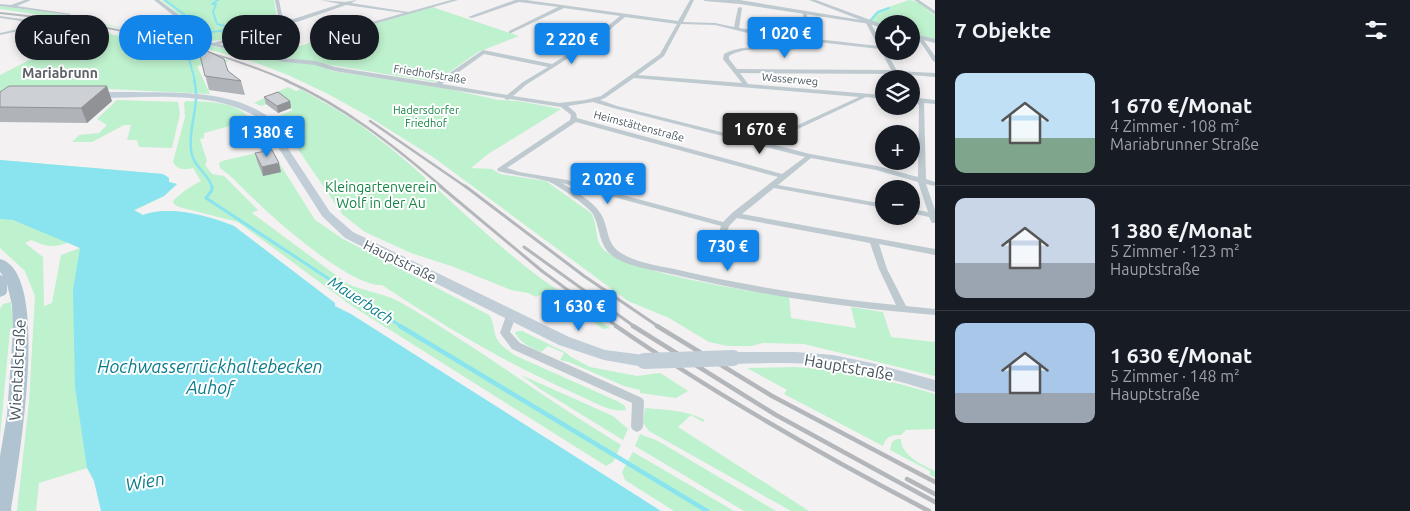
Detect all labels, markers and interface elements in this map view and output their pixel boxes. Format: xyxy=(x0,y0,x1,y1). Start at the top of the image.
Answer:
chip: Kaufen xyxy=(15,15,109,60)
chip: Mieten xyxy=(119,15,212,60)
chip: Filter xyxy=(222,15,300,60)
chip: Neu xyxy=(310,15,379,60)
map controls xyxy=(875,15,920,225)
button: locate xyxy=(875,15,920,60)
icon: filters xyxy=(1362,16,1390,44)
pin: 1 020 € xyxy=(739,17,831,59)
text: 7 Objekte xyxy=(955,18,1051,42)
pin: 2 220 € xyxy=(526,22,618,65)
text: 1 020 € xyxy=(759,24,811,42)
text: 2 220 € xyxy=(546,30,598,48)
street label: Friedhofstraße xyxy=(393,62,467,86)
district label: Mariabrunn xyxy=(22,65,98,81)
button: layers xyxy=(875,70,920,115)
street label: Wasserweg xyxy=(761,71,819,87)
icon: home xyxy=(995,93,1055,153)
text: 1 670 €/Monat xyxy=(1110,93,1252,117)
park label: Hadersdorfer Friedhof xyxy=(393,104,460,129)
street label: Heimstättenstraße xyxy=(592,108,686,144)
pin: 1 670 € xyxy=(714,112,806,155)
pin: 1 380 € xyxy=(221,116,313,158)
text: 4 Zimmer · 108 m² xyxy=(1110,117,1240,135)
text: 1 670 € xyxy=(734,120,786,138)
text: 1 380 € xyxy=(241,123,293,141)
button: + xyxy=(875,125,920,170)
text: Mariabrunner Straße xyxy=(1110,135,1259,153)
pin: 2 020 € xyxy=(562,162,654,205)
text: 2 020 € xyxy=(582,170,634,188)
park label: Kleingartenverein Wolf in der Au xyxy=(325,179,437,211)
button: − xyxy=(875,180,920,225)
icon: home xyxy=(995,218,1055,278)
text: 1 380 €/Monat xyxy=(1110,218,1252,242)
pin: 730 € xyxy=(693,230,763,272)
street label: Hauptstraße xyxy=(361,237,439,285)
text: 730 € xyxy=(708,237,748,255)
text: 5 Zimmer · 123 m² xyxy=(1110,242,1240,260)
text: Hauptstraße xyxy=(1110,260,1200,278)
water label: Mauerbach xyxy=(325,273,397,327)
pin: 1 630 € xyxy=(533,290,625,332)
text: 1 630 € xyxy=(553,297,605,315)
street label: Wientalstraße xyxy=(5,319,29,421)
icon: home xyxy=(995,343,1055,403)
text: 1 630 €/Monat xyxy=(1110,343,1252,367)
street label: Hauptstraße xyxy=(803,350,895,384)
water label: Hochwasserrückhaltebecken Auhof xyxy=(97,356,323,398)
text: 5 Zimmer · 148 m² xyxy=(1110,367,1240,385)
text: Hauptstraße xyxy=(1110,385,1200,403)
water label: Wien xyxy=(124,468,166,494)

